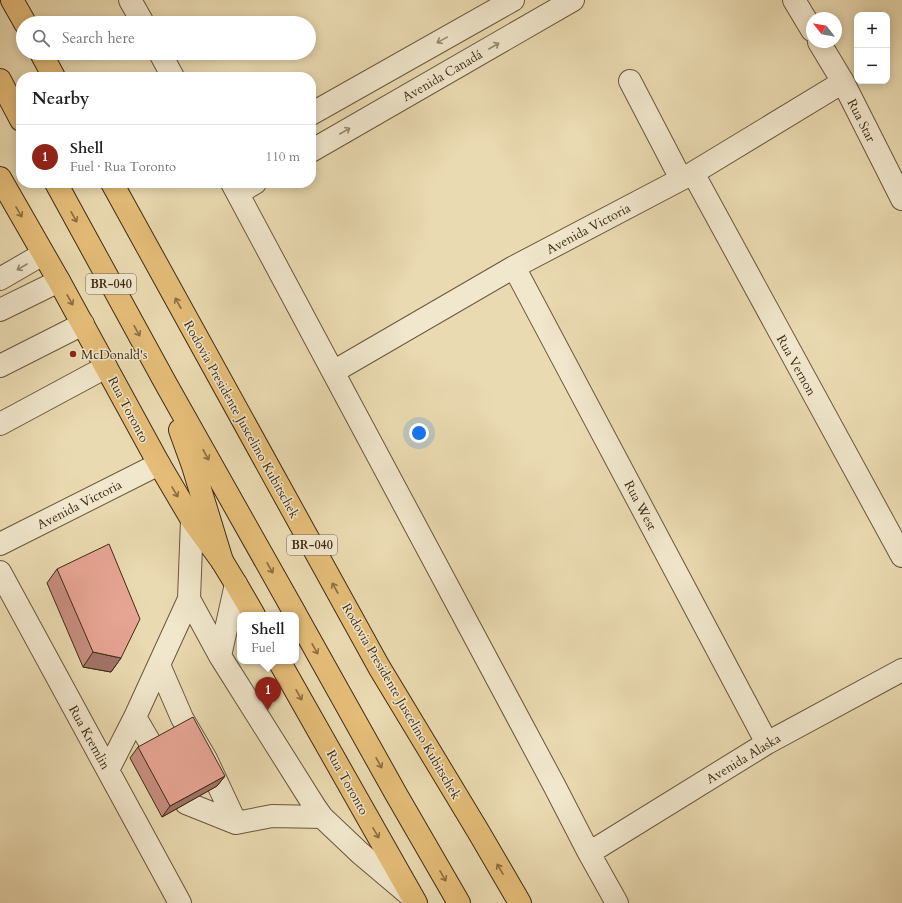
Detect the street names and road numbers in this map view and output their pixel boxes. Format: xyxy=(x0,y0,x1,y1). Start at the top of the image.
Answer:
street label: Avenida Canadá xyxy=(399,45,486,106)
street label: Rua Star xyxy=(843,96,880,145)
street label: Avenida Victoria xyxy=(543,199,634,259)
road number: BR-040 xyxy=(86,274,136,294)
street label: Rodovia Presidente Juscelino Kubitschek xyxy=(179,317,303,522)
street label: Rua Vernon xyxy=(772,332,821,400)
street label: Rua Toronto xyxy=(103,373,153,446)
street label: Avenida Victoria xyxy=(34,476,125,534)
street label: Rua West xyxy=(620,477,661,534)
road number: BR-040 xyxy=(287,535,337,555)
street label: Rodovia Presidente Juscelino Kubitschek xyxy=(337,600,465,803)
street label: Rua Kremlin xyxy=(64,702,114,773)
street label: Avenida Alaska xyxy=(703,729,784,788)
street label: Rua Toronto xyxy=(322,747,372,818)

